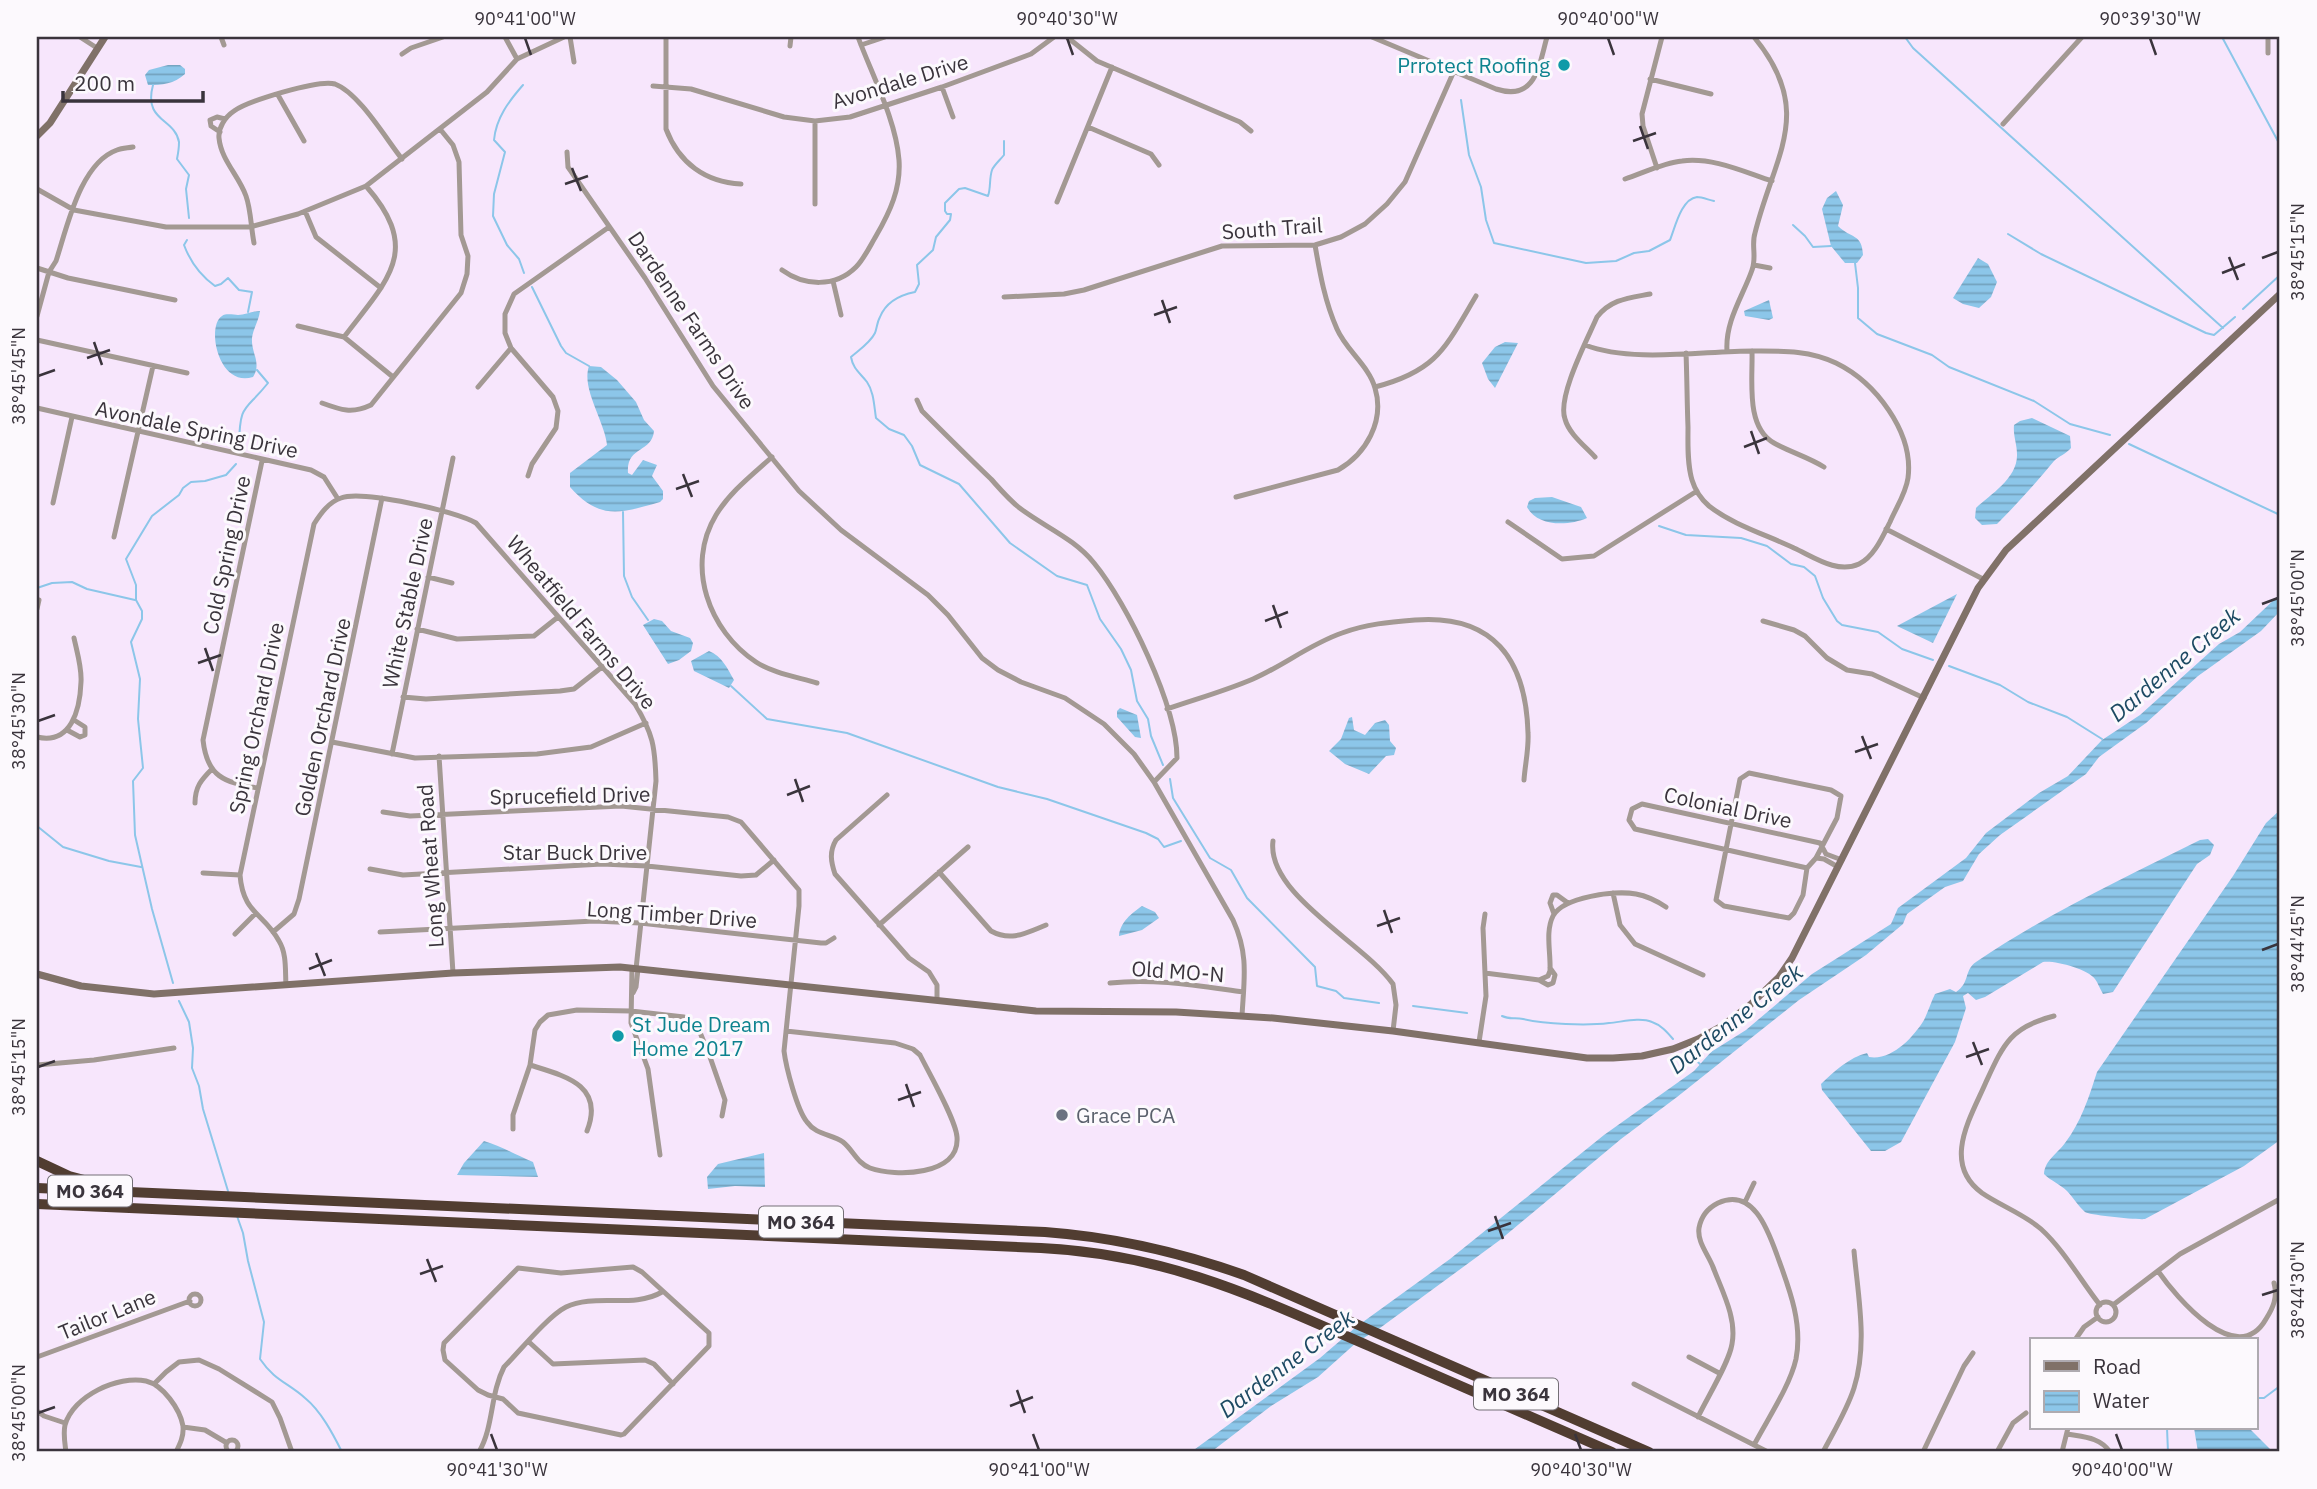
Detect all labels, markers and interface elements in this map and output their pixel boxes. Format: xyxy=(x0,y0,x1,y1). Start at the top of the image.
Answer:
text: 90°41'00"W xyxy=(474,7,576,30)
text: 90°40'30"W xyxy=(1016,7,1118,30)
text: 90°40'00"W xyxy=(1557,7,1659,30)
text: 90°39'30"W xyxy=(2099,7,2201,30)
street label: Avondale Drive xyxy=(828,47,972,115)
place label: Prrotect Roofing xyxy=(1397,51,1550,79)
marker: Prrotect Roofing xyxy=(1556,57,1572,73)
scale bar xyxy=(63,60,203,104)
text: 200 m xyxy=(74,69,135,97)
text: 38°45'15"N xyxy=(2286,203,2309,301)
street label: South Trail xyxy=(1221,210,1324,245)
street label: Dardenne Farms Drive xyxy=(622,226,762,414)
text: 38°45'45"N xyxy=(7,327,30,425)
street label: Avondale Spring Drive xyxy=(93,394,301,464)
street label: Cold Spring Drive xyxy=(195,473,257,637)
street label: White Stable Drive xyxy=(375,515,439,691)
street label: Wheatfield Farms Drive xyxy=(501,529,663,715)
text: 38°45'00"N xyxy=(2286,549,2309,647)
water label: Dardenne Creek xyxy=(2102,600,2247,728)
street label: Golden Orchard Drive xyxy=(287,615,357,819)
street label: Spring Orchard Drive xyxy=(222,620,290,816)
text: 38°45'30"N xyxy=(7,672,30,770)
street label: Sprucefield Drive xyxy=(489,780,651,810)
street label: Colonial Drive xyxy=(1661,780,1795,834)
street label: Long Wheat Road xyxy=(410,783,450,949)
street label: Star Buck Drive xyxy=(503,838,647,866)
street label: Long Timber Drive xyxy=(586,894,758,934)
text: 38°44'45"N xyxy=(2286,895,2309,993)
street label: Old MO-N xyxy=(1131,954,1225,988)
water label: Dardenne Creek xyxy=(1662,956,1809,1080)
place label: St Jude Dream Home 2017 xyxy=(632,1010,771,1062)
text: 38°45'15"N xyxy=(7,1018,30,1116)
marker: St Jude Dream Home 2017 xyxy=(610,1028,626,1044)
place label: Grace PCA xyxy=(1076,1101,1176,1129)
marker: Grace PCA xyxy=(1054,1107,1070,1123)
road number: MO 364 xyxy=(48,1176,132,1206)
road number: MO 364 xyxy=(759,1206,843,1238)
text: 38°44'30"N xyxy=(2286,1241,2309,1339)
street label: Tailor Lane xyxy=(54,1282,160,1346)
water label: Dardenne Creek xyxy=(1212,1302,1361,1424)
legend xyxy=(2030,1338,2258,1430)
text: Road xyxy=(2093,1352,2141,1380)
text: 38°45'00"N xyxy=(7,1364,30,1462)
road number: MO 364 xyxy=(1474,1378,1558,1410)
text: Water xyxy=(2093,1386,2150,1414)
text: 90°41'30"W xyxy=(446,1458,548,1481)
text: 90°41'00"W xyxy=(988,1458,1090,1481)
text: 90°40'30"W xyxy=(1530,1458,1632,1481)
text: 90°40'00"W xyxy=(2071,1458,2173,1481)

